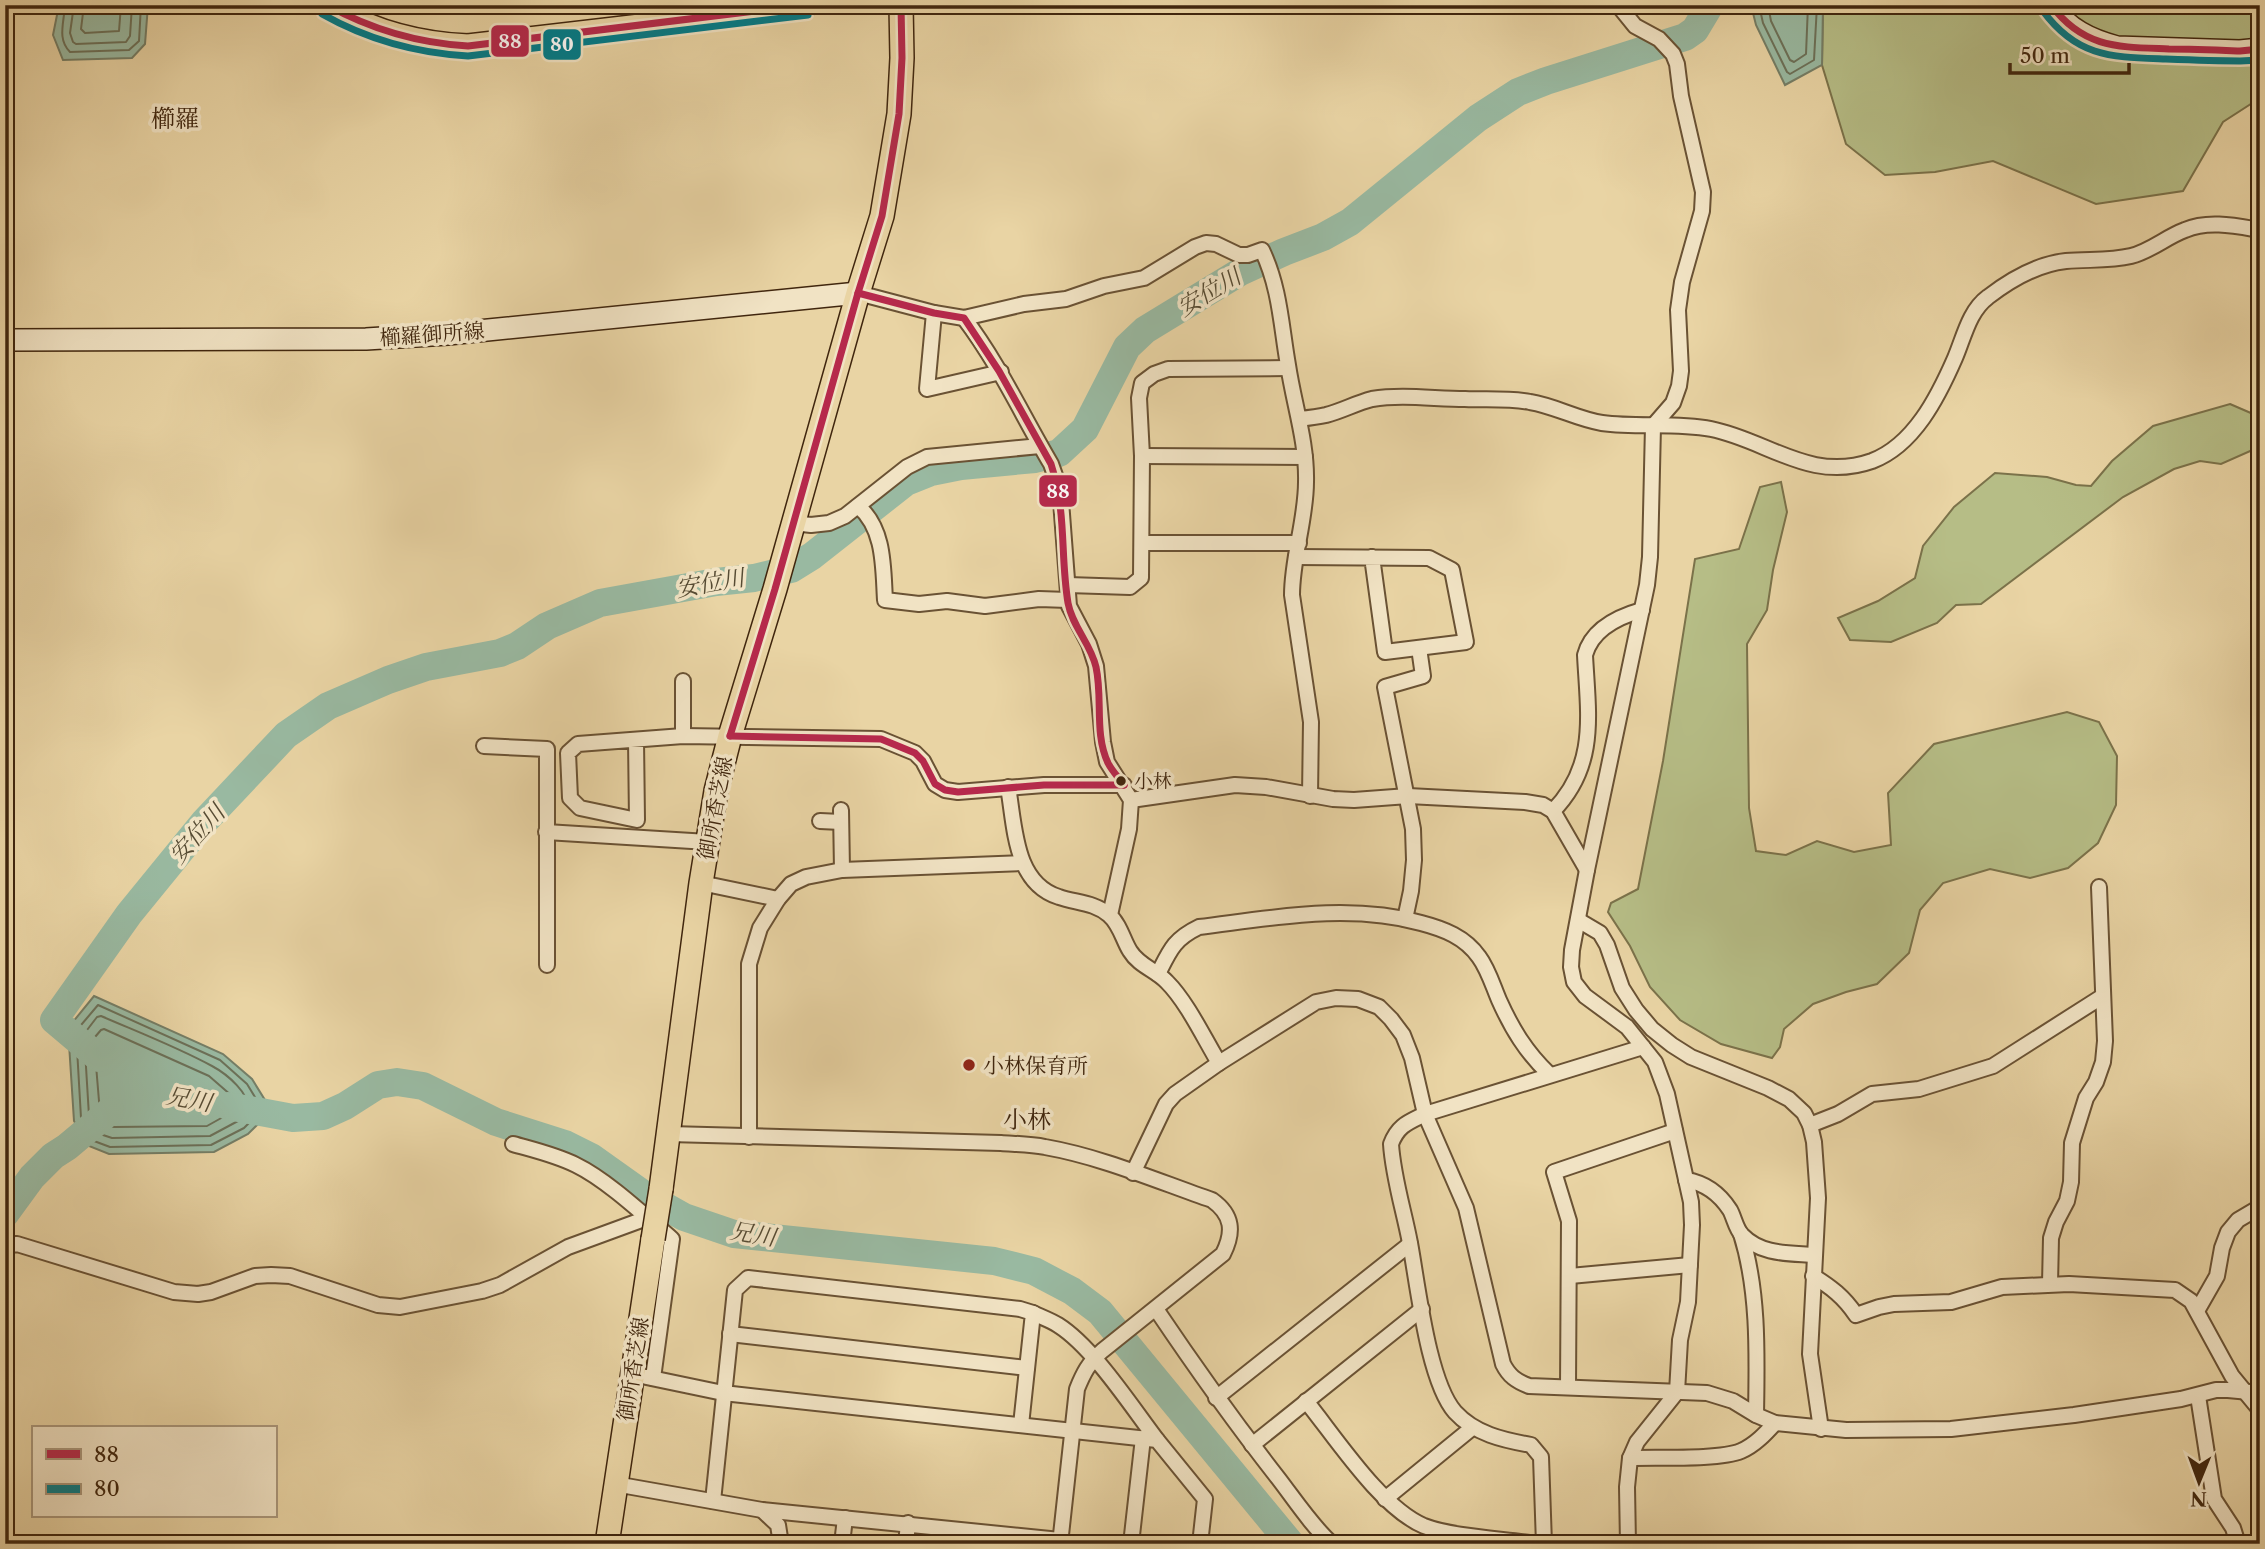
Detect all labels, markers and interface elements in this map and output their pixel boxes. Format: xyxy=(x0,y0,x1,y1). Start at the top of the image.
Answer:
line badge: 88 xyxy=(490,24,530,58)
line badge: 80 xyxy=(542,28,582,61)
text: 88 xyxy=(498,30,522,53)
scale bar xyxy=(2010,32,2128,76)
text: 80 xyxy=(550,33,574,56)
text: 50 m xyxy=(2020,43,2070,68)
district label: 櫛羅 xyxy=(151,104,199,133)
water label: 安位川 xyxy=(1172,261,1248,322)
street label: 櫛羅御所線 xyxy=(379,318,485,350)
line badge: 88 xyxy=(1038,474,1078,508)
text: 88 xyxy=(1046,480,1070,503)
water label: 安位川 xyxy=(674,563,749,603)
street label: 御所香芝線 xyxy=(693,754,737,862)
place label: 小林 xyxy=(1134,770,1172,793)
marker: 小林 xyxy=(1114,774,1128,788)
water label: 安位川 xyxy=(164,797,232,869)
place label: 小林保育所 xyxy=(983,1053,1088,1078)
marker: 小林保育所 xyxy=(961,1057,977,1073)
water label: 兄川 xyxy=(164,1081,217,1117)
district label: 小林 xyxy=(1003,1105,1051,1134)
water label: 兄川 xyxy=(728,1217,781,1252)
street label: 御所香芝線 xyxy=(612,1315,654,1423)
legend xyxy=(32,1426,276,1518)
text: 88 xyxy=(94,1442,119,1467)
north arrow xyxy=(2164,1448,2234,1518)
text: 80 xyxy=(94,1476,120,1501)
text: N xyxy=(2190,1487,2207,1510)

